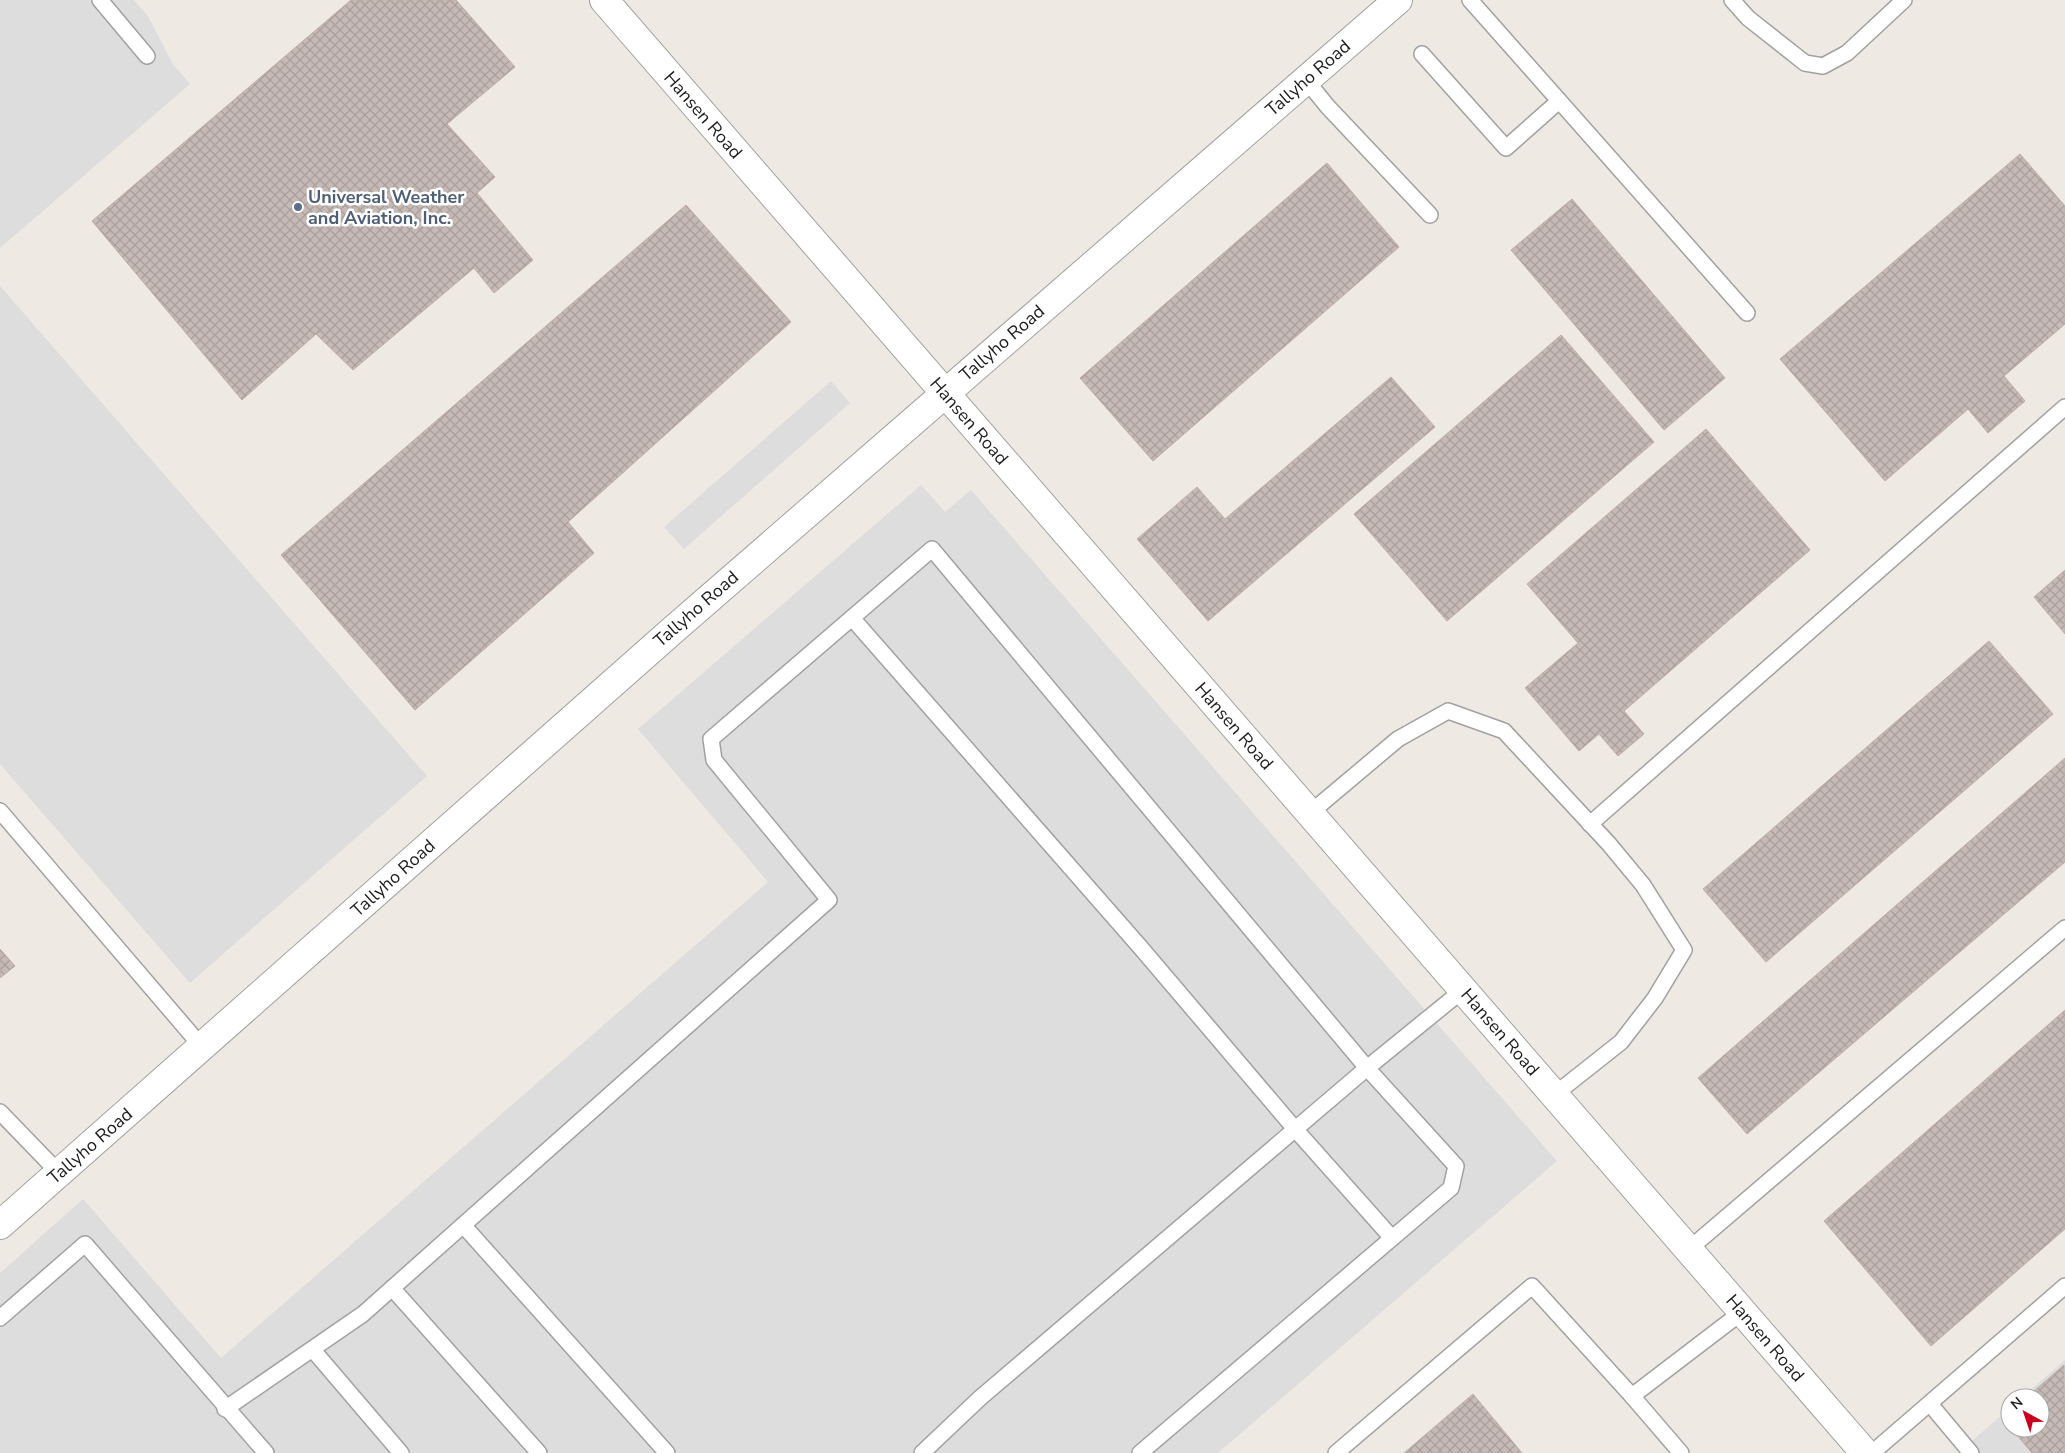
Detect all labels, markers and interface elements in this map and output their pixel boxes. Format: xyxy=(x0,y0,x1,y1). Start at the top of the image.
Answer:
street label: Tallyho Road xyxy=(1260,34,1356,122)
street label: Hansen Road xyxy=(658,66,748,164)
place label: Universal Weather and Aviation, Inc. xyxy=(308,185,464,230)
marker: Universal Weather and Aviation, Inc. xyxy=(292,201,304,213)
street label: Tallyho Road xyxy=(954,299,1050,387)
street label: Hansen Road xyxy=(924,372,1014,470)
street label: Tallyho Road xyxy=(648,565,744,653)
street label: Hansen Road xyxy=(1189,677,1279,775)
street label: Tallyho Road xyxy=(346,834,440,922)
street label: Hansen Road xyxy=(1455,983,1545,1081)
street label: Tallyho Road xyxy=(42,1102,138,1190)
street label: Hansen Road xyxy=(1720,1289,1810,1387)
north arrow xyxy=(2000,1388,2050,1438)
text: N xyxy=(2007,1393,2027,1414)

